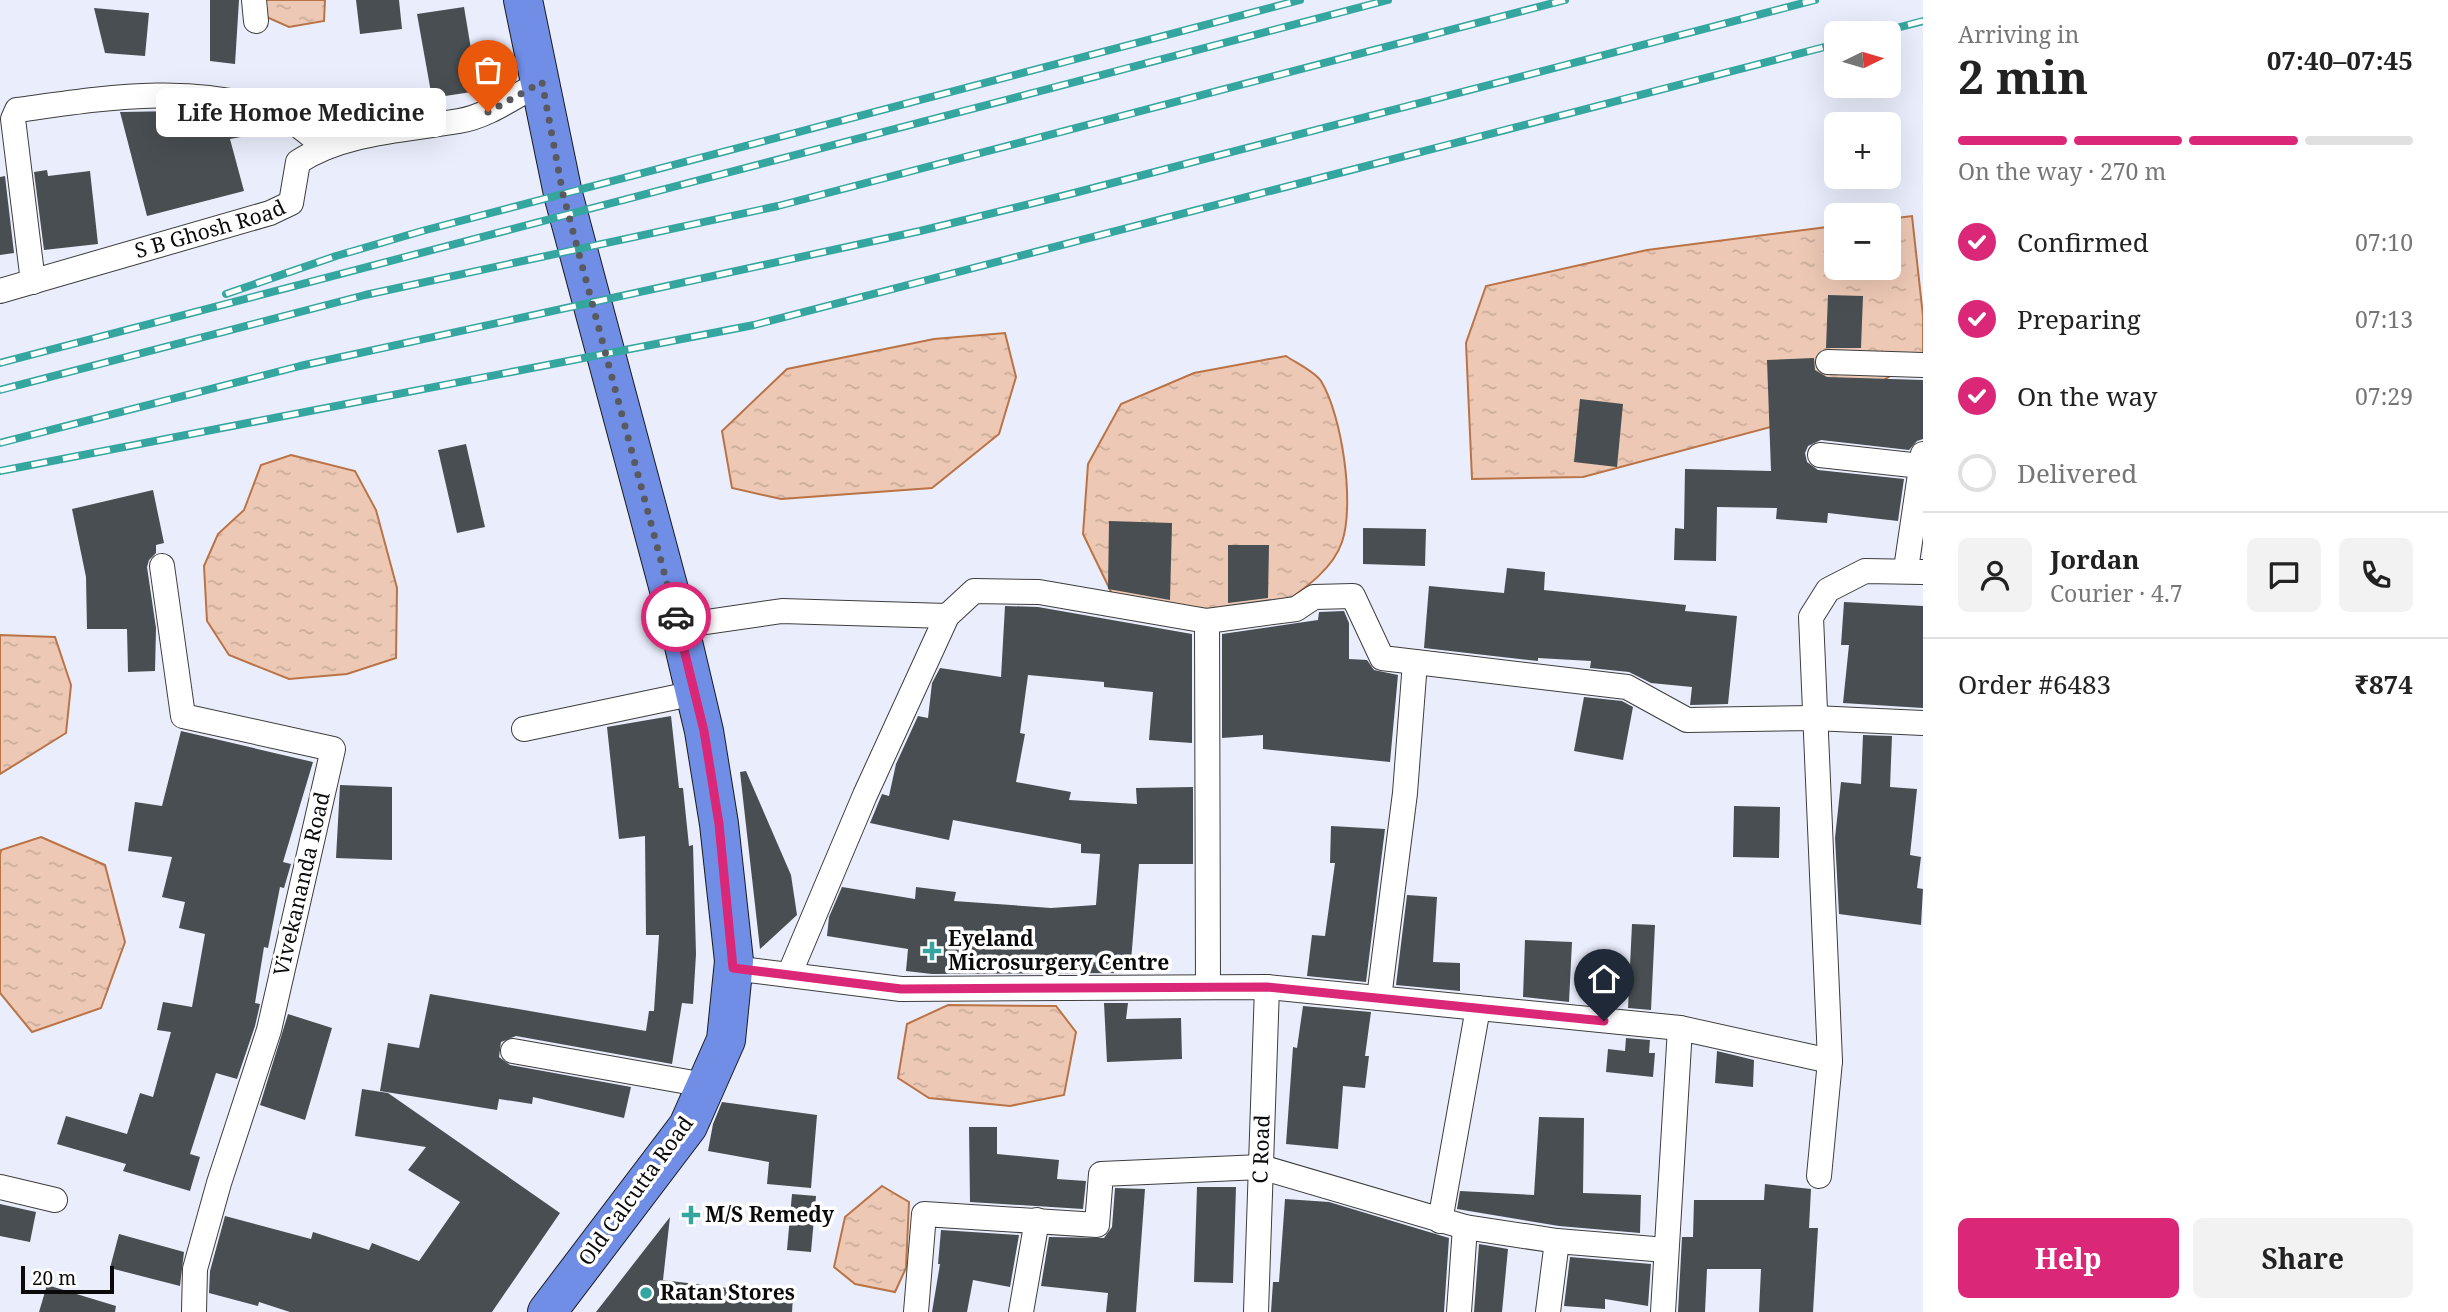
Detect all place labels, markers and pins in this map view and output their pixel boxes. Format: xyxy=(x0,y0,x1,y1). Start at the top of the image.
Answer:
pin xyxy=(458,40,518,112)
callout: Life Homoe Medicine xyxy=(155,88,446,136)
place label: Eyeland Microsurgery Centre xyxy=(948,924,1169,976)
marker: Eyeland Microsurgery Centre xyxy=(922,941,942,961)
pin xyxy=(1574,949,1634,1021)
place label: M/S Remedy xyxy=(705,1200,835,1228)
marker: M/S Remedy xyxy=(683,1207,699,1223)
place label: Ratan Stores xyxy=(660,1278,795,1306)
marker: Ratan Stores xyxy=(638,1285,654,1301)

